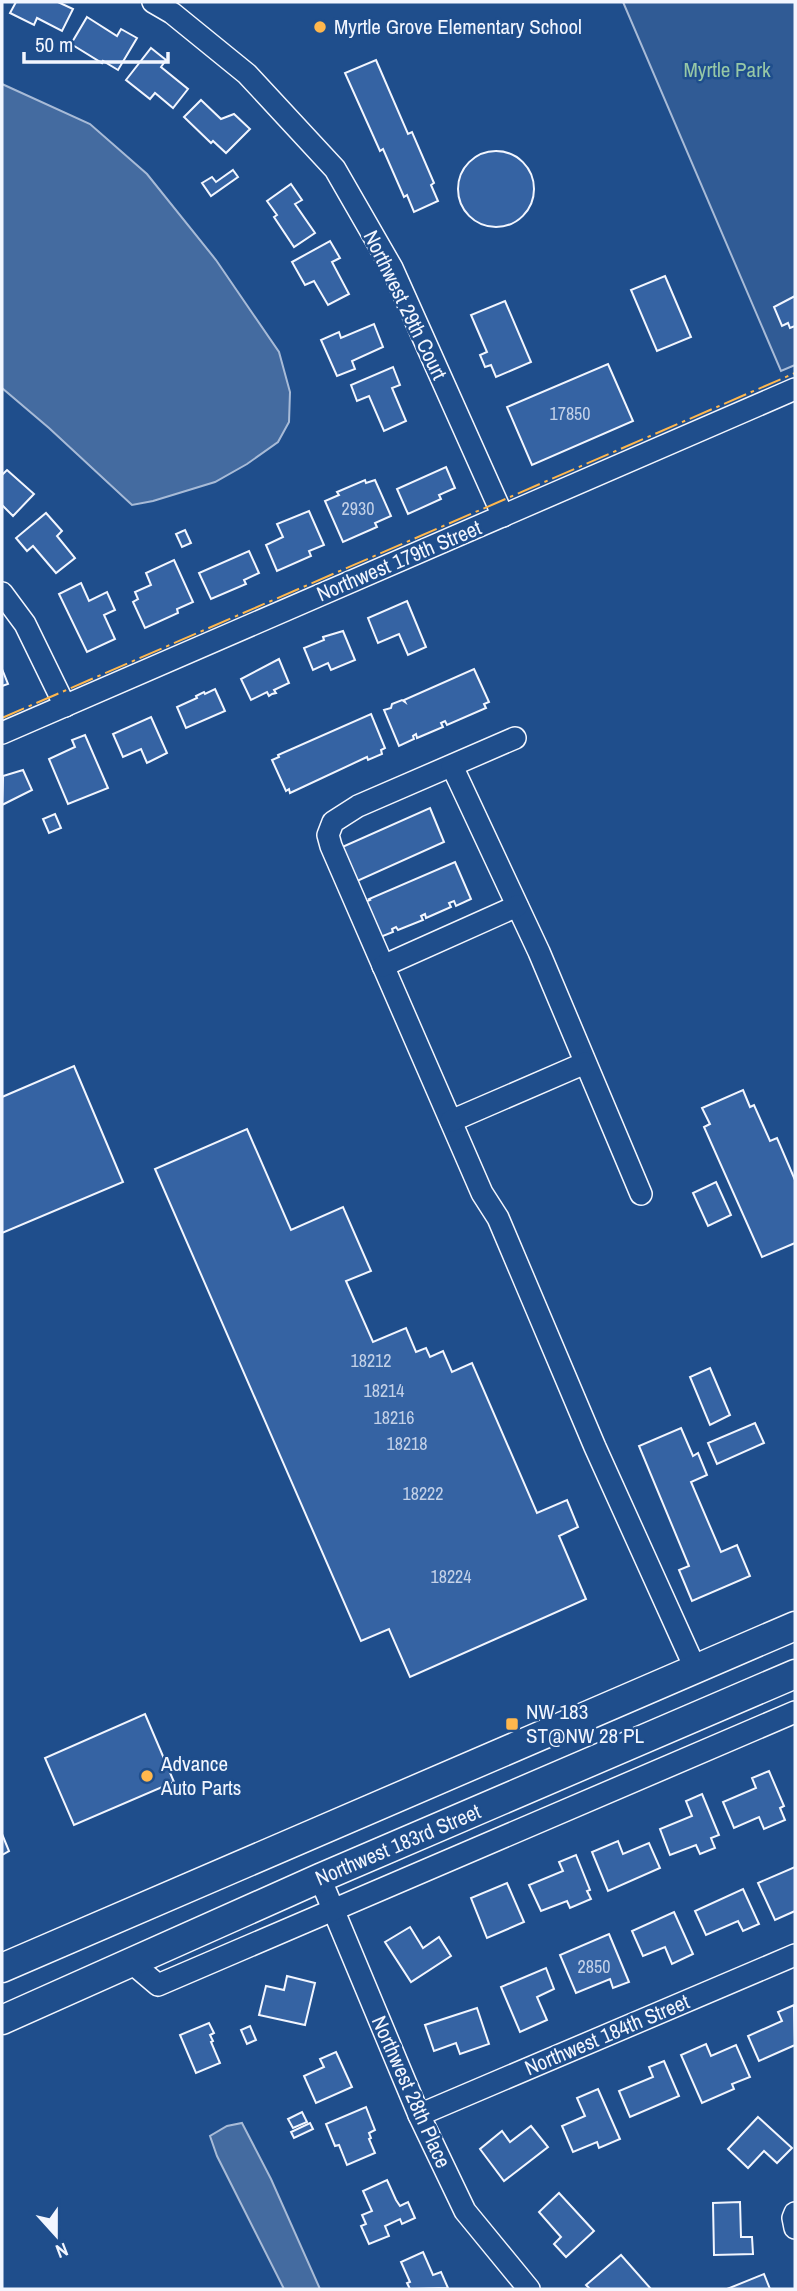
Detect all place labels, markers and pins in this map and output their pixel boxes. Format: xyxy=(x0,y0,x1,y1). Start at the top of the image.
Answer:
place label: Myrtle Grove Elementary School xyxy=(334,12,582,41)
marker: Myrtle Grove Elementary School xyxy=(312,19,328,35)
place label: NW 183 ST@NW 28 PL xyxy=(526,1697,644,1750)
marker: NW 183 ST@NW 28 PL xyxy=(504,1716,520,1732)
place label: Advance Auto Parts xyxy=(160,1749,241,1802)
marker: Advance Auto Parts xyxy=(139,1768,155,1784)

